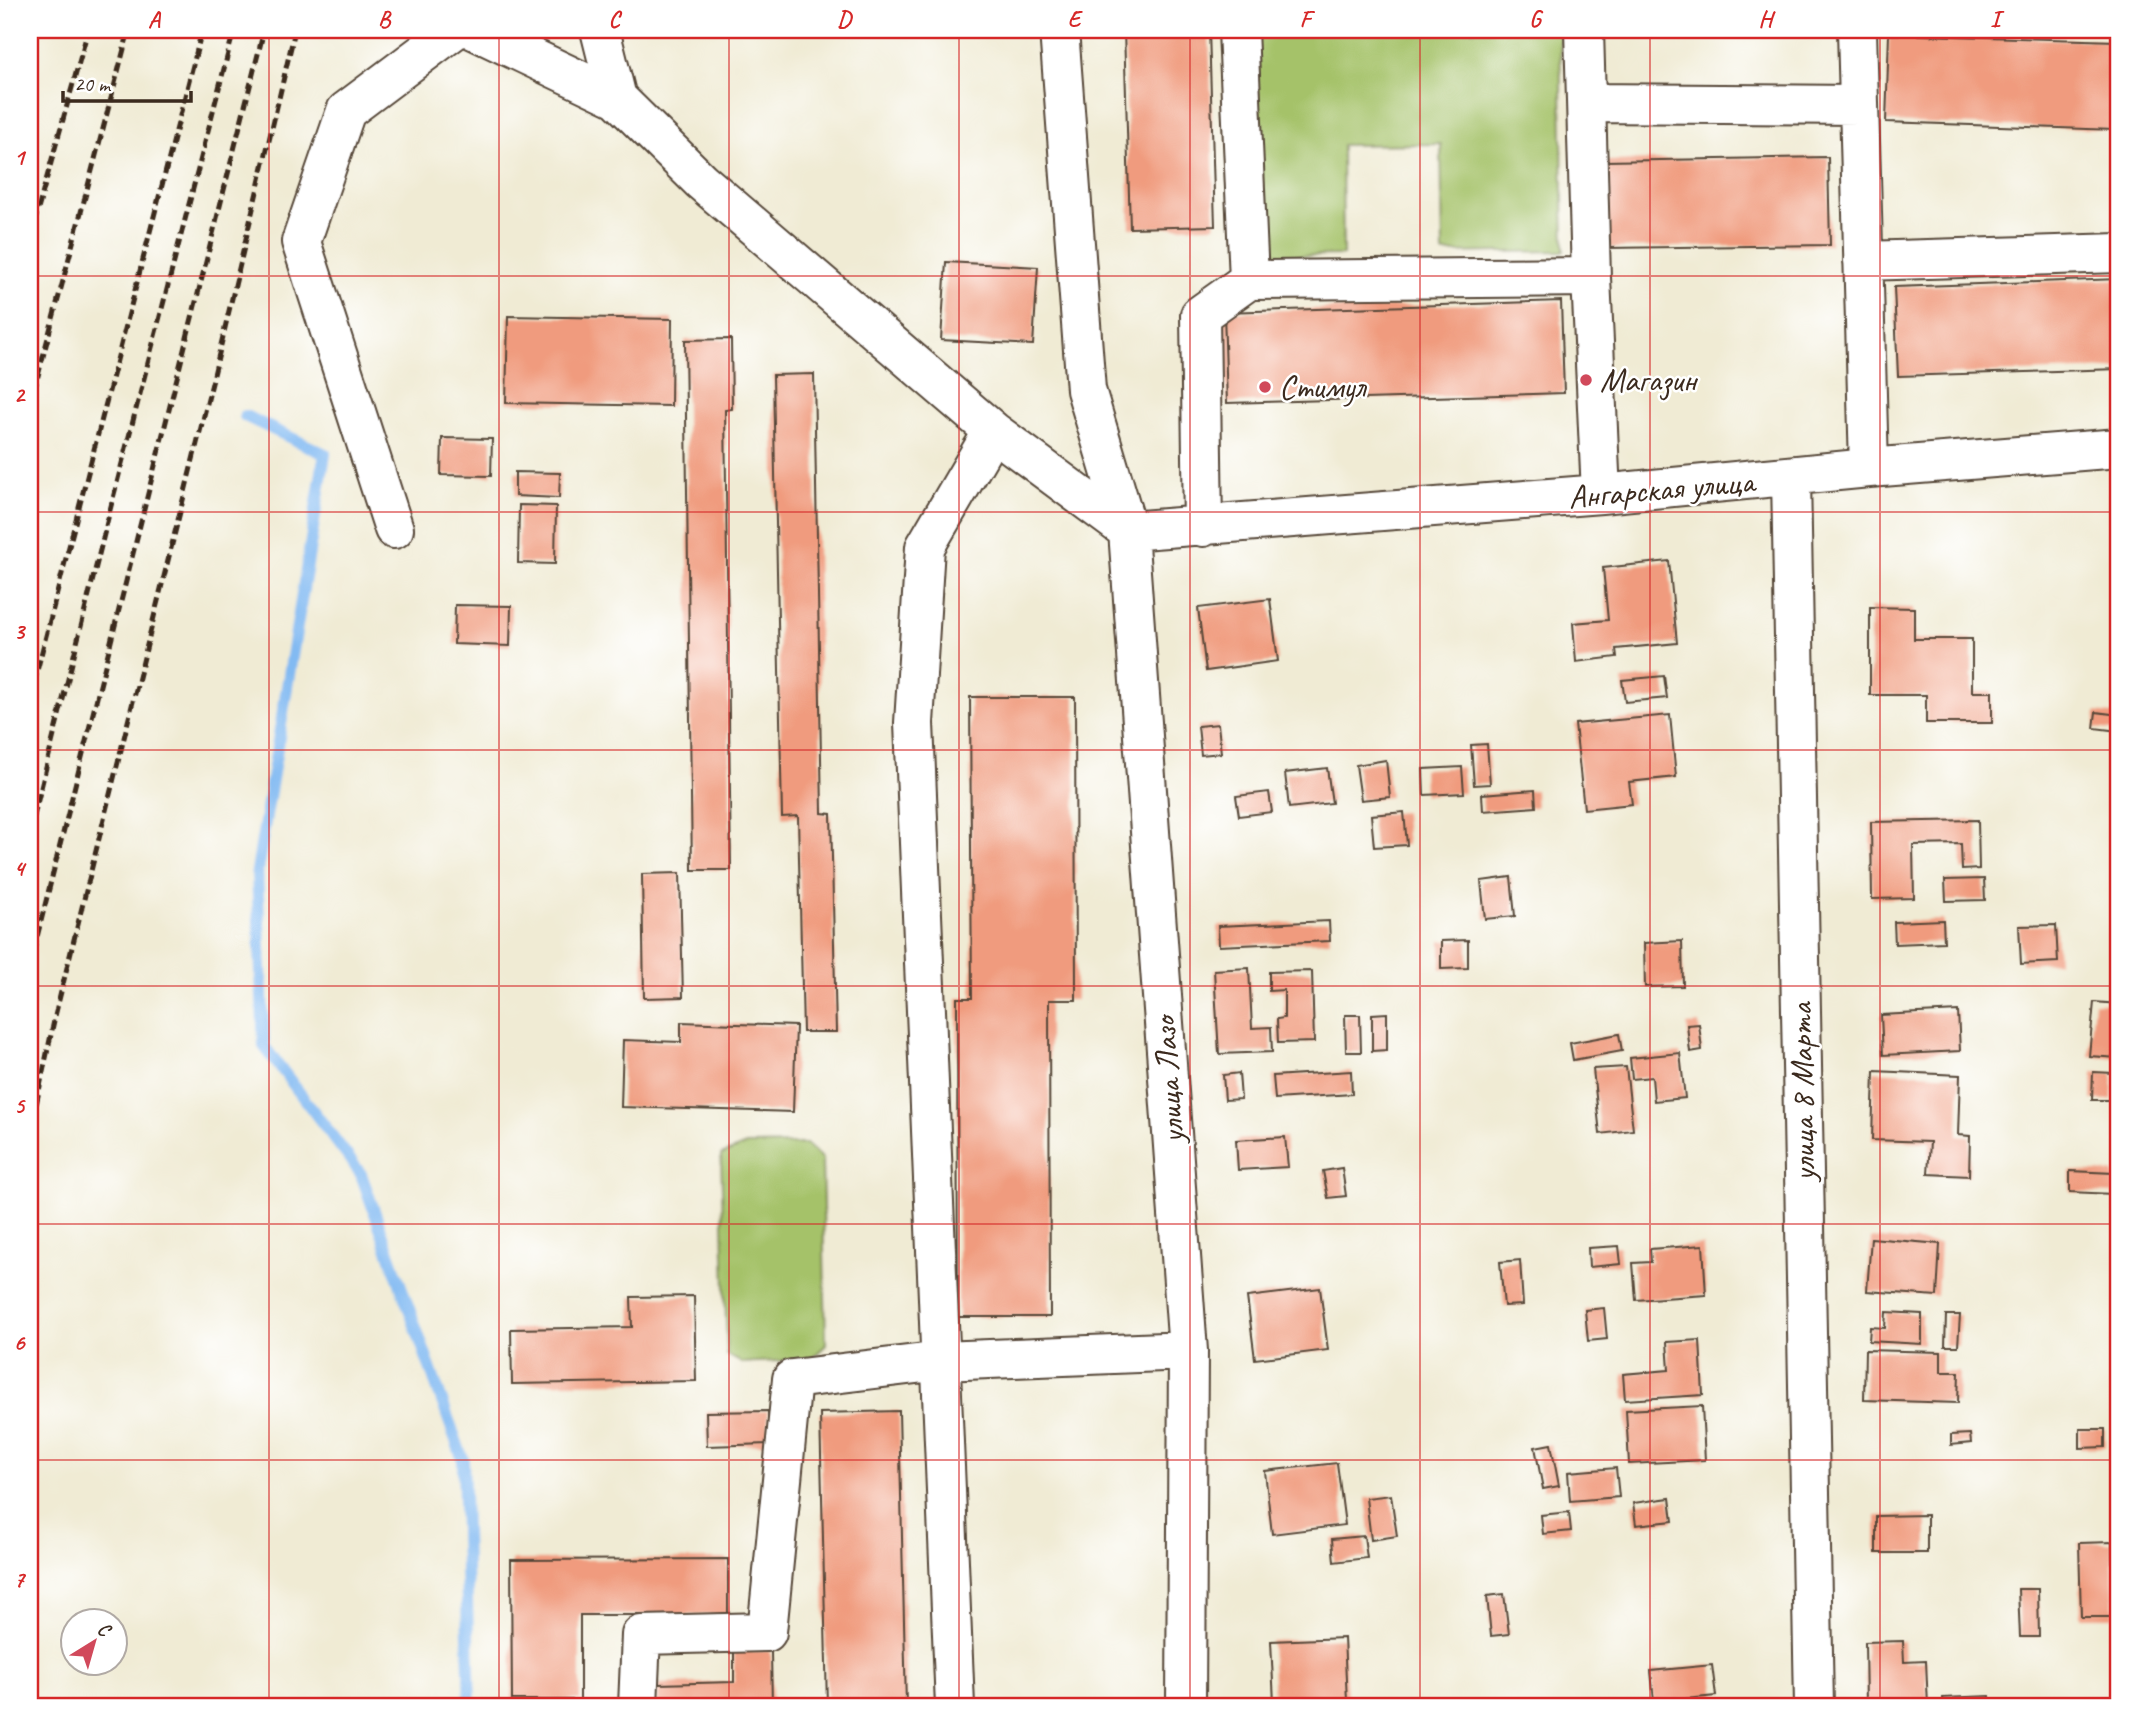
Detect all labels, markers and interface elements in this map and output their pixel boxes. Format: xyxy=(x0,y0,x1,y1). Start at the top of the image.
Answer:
text: A xyxy=(148,5,162,34)
text: B xyxy=(378,5,392,34)
text: C xyxy=(609,5,623,34)
text: D xyxy=(837,5,853,34)
text: E xyxy=(1068,5,1084,34)
text: F xyxy=(1300,5,1316,34)
text: G xyxy=(1529,5,1544,34)
text: H xyxy=(1758,5,1776,34)
text: I xyxy=(1990,5,2005,34)
scale bar xyxy=(63,60,191,104)
text: 20 m xyxy=(74,71,112,97)
text: 1 xyxy=(14,143,27,172)
place label: Магазин xyxy=(1600,359,1699,401)
place label: Стимул xyxy=(1279,366,1367,408)
marker: Магазин xyxy=(1578,372,1594,388)
marker: Стимул xyxy=(1257,379,1273,395)
text: 2 xyxy=(14,380,27,409)
street label: Ангарская улица xyxy=(1567,460,1758,518)
text: 3 xyxy=(14,617,27,646)
text: 4 xyxy=(14,854,27,883)
street label: улица 8 Марта xyxy=(1779,1001,1825,1184)
street label: улица Лазо xyxy=(1142,1012,1194,1147)
text: 5 xyxy=(14,1091,26,1120)
text: 6 xyxy=(14,1328,27,1357)
text: 7 xyxy=(14,1565,27,1594)
north arrow xyxy=(60,1606,130,1676)
text: С xyxy=(93,1617,117,1643)

